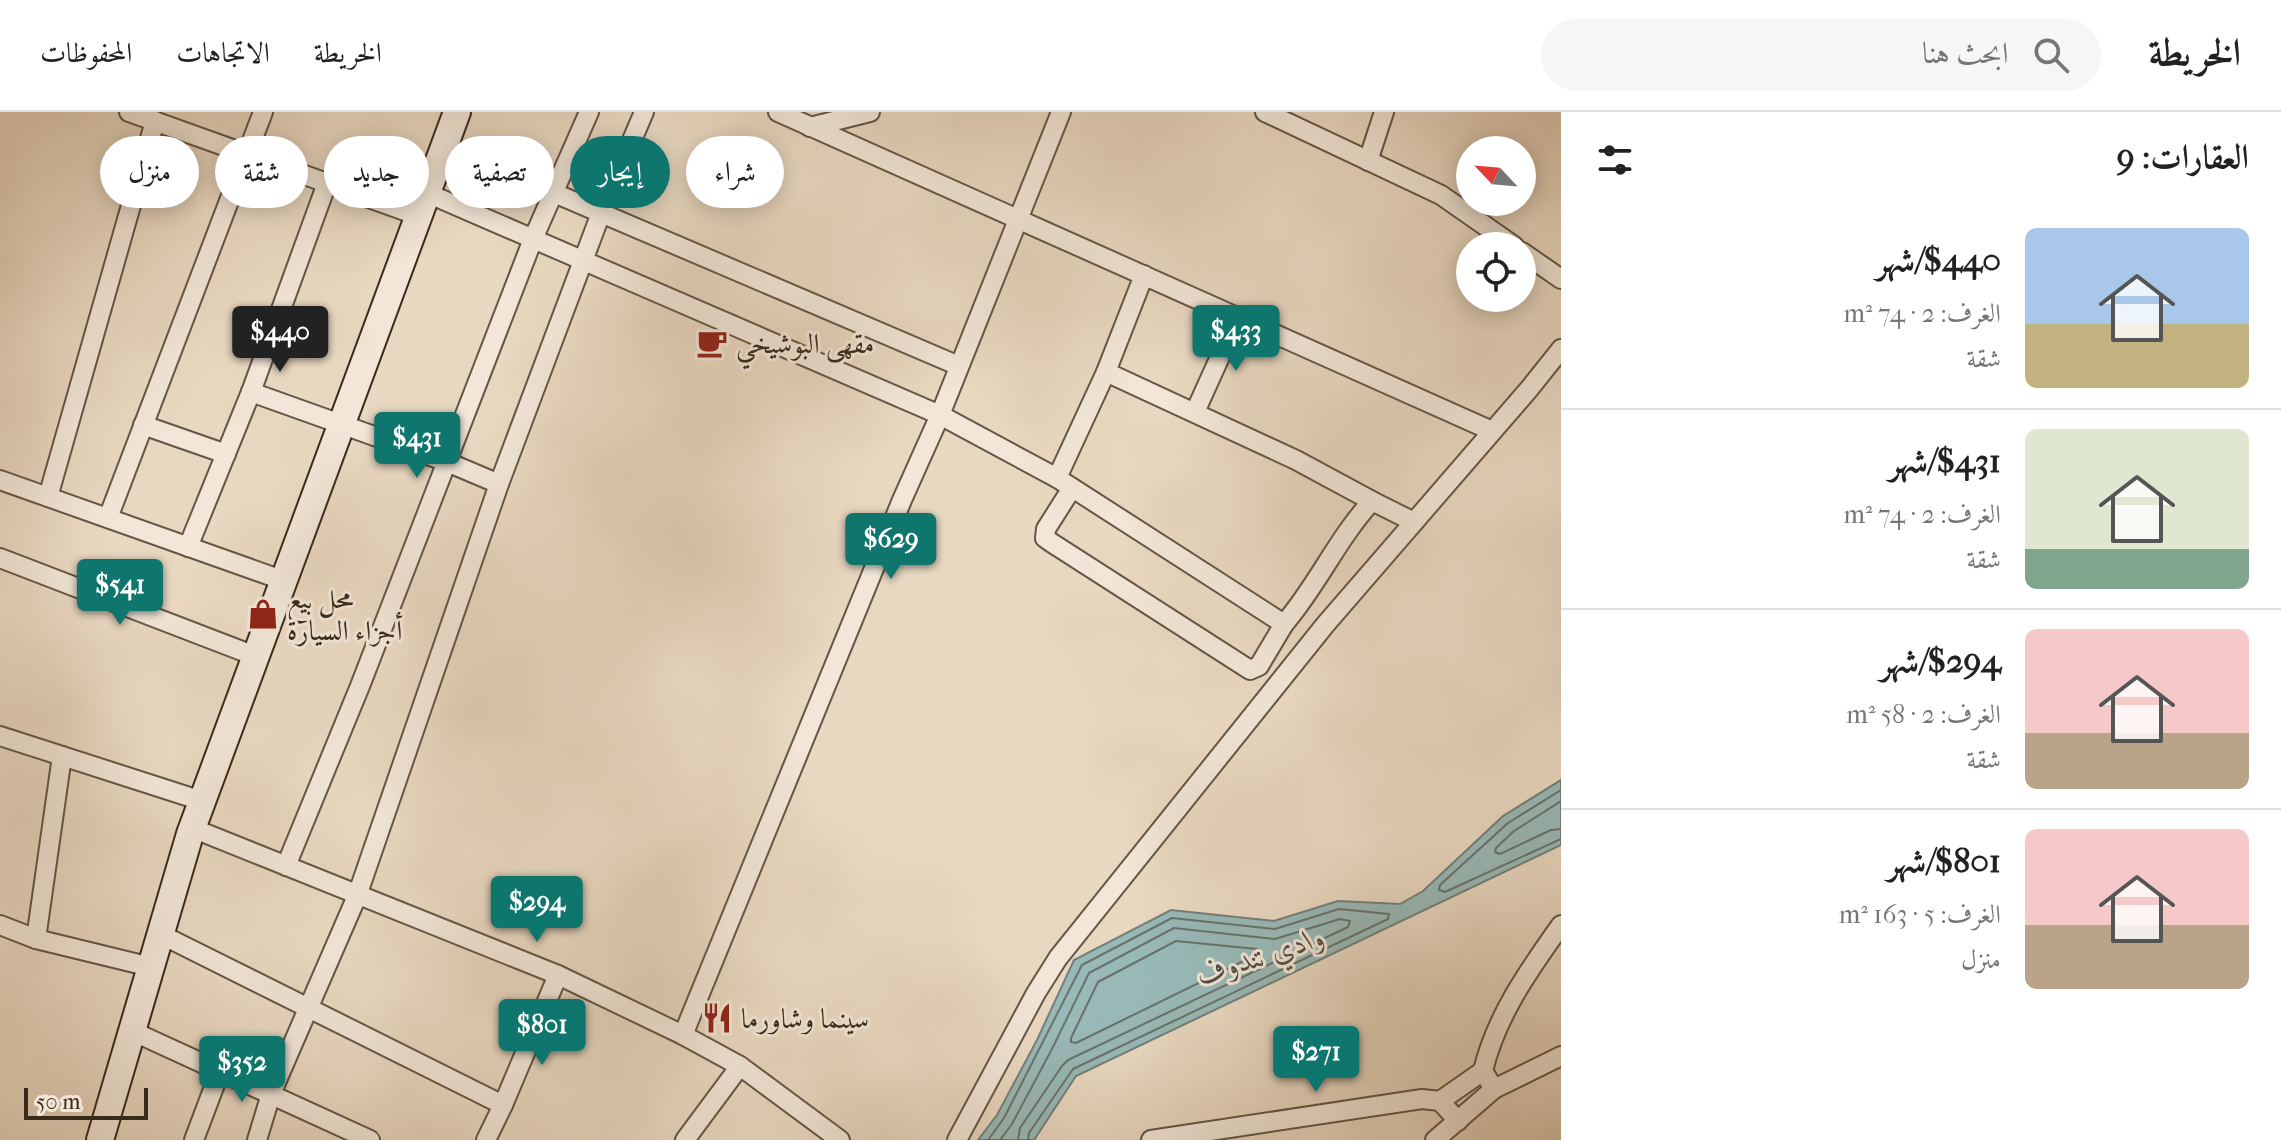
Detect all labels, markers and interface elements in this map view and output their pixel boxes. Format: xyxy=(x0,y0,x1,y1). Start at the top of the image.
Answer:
search box xyxy=(1541,19,2101,91)
text: الخريطة xyxy=(2149,30,2241,75)
icon: search xyxy=(2029,33,2073,77)
text: المحفوظات xyxy=(40,36,132,69)
text: الاتجاهات xyxy=(176,36,270,69)
text: الخريطة xyxy=(314,36,382,69)
text: ابحث هنا xyxy=(1922,36,2009,71)
chip: منزل xyxy=(100,136,199,208)
chip: شقة xyxy=(215,136,308,208)
chip: جديد xyxy=(324,136,429,208)
chip: تصفية xyxy=(445,136,554,208)
chip: إيجار xyxy=(570,136,670,208)
chip: شراء xyxy=(686,136,784,208)
north arrow xyxy=(1456,136,1536,216)
map controls xyxy=(1456,136,1536,312)
text: العقارات: 9 xyxy=(2117,137,2249,177)
icon: filters xyxy=(1593,138,1637,182)
button: locate xyxy=(1456,232,1536,312)
text: $440/شهر xyxy=(1876,240,2001,280)
icon: home xyxy=(2089,260,2185,356)
text: الغرف: 2 · 74 m² xyxy=(1843,298,2001,329)
pin: $433 xyxy=(1189,305,1283,373)
pin: $440 xyxy=(233,306,327,374)
text: $433 xyxy=(1211,315,1261,346)
text: $440 xyxy=(250,316,310,347)
cafe icon: مقهى البوشيخي xyxy=(695,326,729,360)
place label: مقهى البوشيخي xyxy=(736,327,874,370)
text: شقة xyxy=(1967,343,2001,374)
pin: $431 xyxy=(370,412,464,480)
text: $431 xyxy=(392,422,442,453)
text: $431/شهر xyxy=(1889,441,2001,481)
icon: home xyxy=(2089,461,2185,557)
text: الغرف: 2 · 74 m² xyxy=(1843,499,2001,530)
pin: $629 xyxy=(844,513,938,581)
text: $629 xyxy=(863,523,919,554)
text: شقة xyxy=(1967,544,2001,575)
pin: $541 xyxy=(73,559,167,627)
text: $541 xyxy=(95,569,145,600)
place label: محل بيع أجزاء السيارة xyxy=(287,582,403,647)
shop icon: محل بيع أجزاء السيارة xyxy=(246,597,280,631)
text: $294/شهر xyxy=(1880,641,2001,681)
icon: home xyxy=(2089,661,2185,757)
text: الغرف: 2 · 58 m² xyxy=(1846,699,2001,730)
text: شقة xyxy=(1967,744,2001,775)
text: $801/شهر xyxy=(1887,841,2001,881)
icon: home xyxy=(2089,861,2185,957)
pin: $294 xyxy=(490,876,584,944)
text: $294 xyxy=(509,886,565,917)
text: الغرف: 5 · 163 m² xyxy=(1839,899,2001,930)
water label: وادي تندوف xyxy=(1193,919,1331,999)
text: منزل xyxy=(1961,944,2001,975)
pin: $801 xyxy=(495,999,589,1067)
restaurant icon: سينما وشاورما xyxy=(700,1001,734,1035)
place label: سينما وشاورما xyxy=(741,1002,869,1035)
text: $801 xyxy=(517,1009,567,1040)
pin: $271 xyxy=(1269,1026,1363,1094)
pin: $352 xyxy=(195,1036,289,1104)
text: $271 xyxy=(1291,1036,1341,1067)
text: $352 xyxy=(217,1046,267,1077)
scale bar xyxy=(24,1084,148,1120)
text: 50 m xyxy=(36,1089,81,1115)

